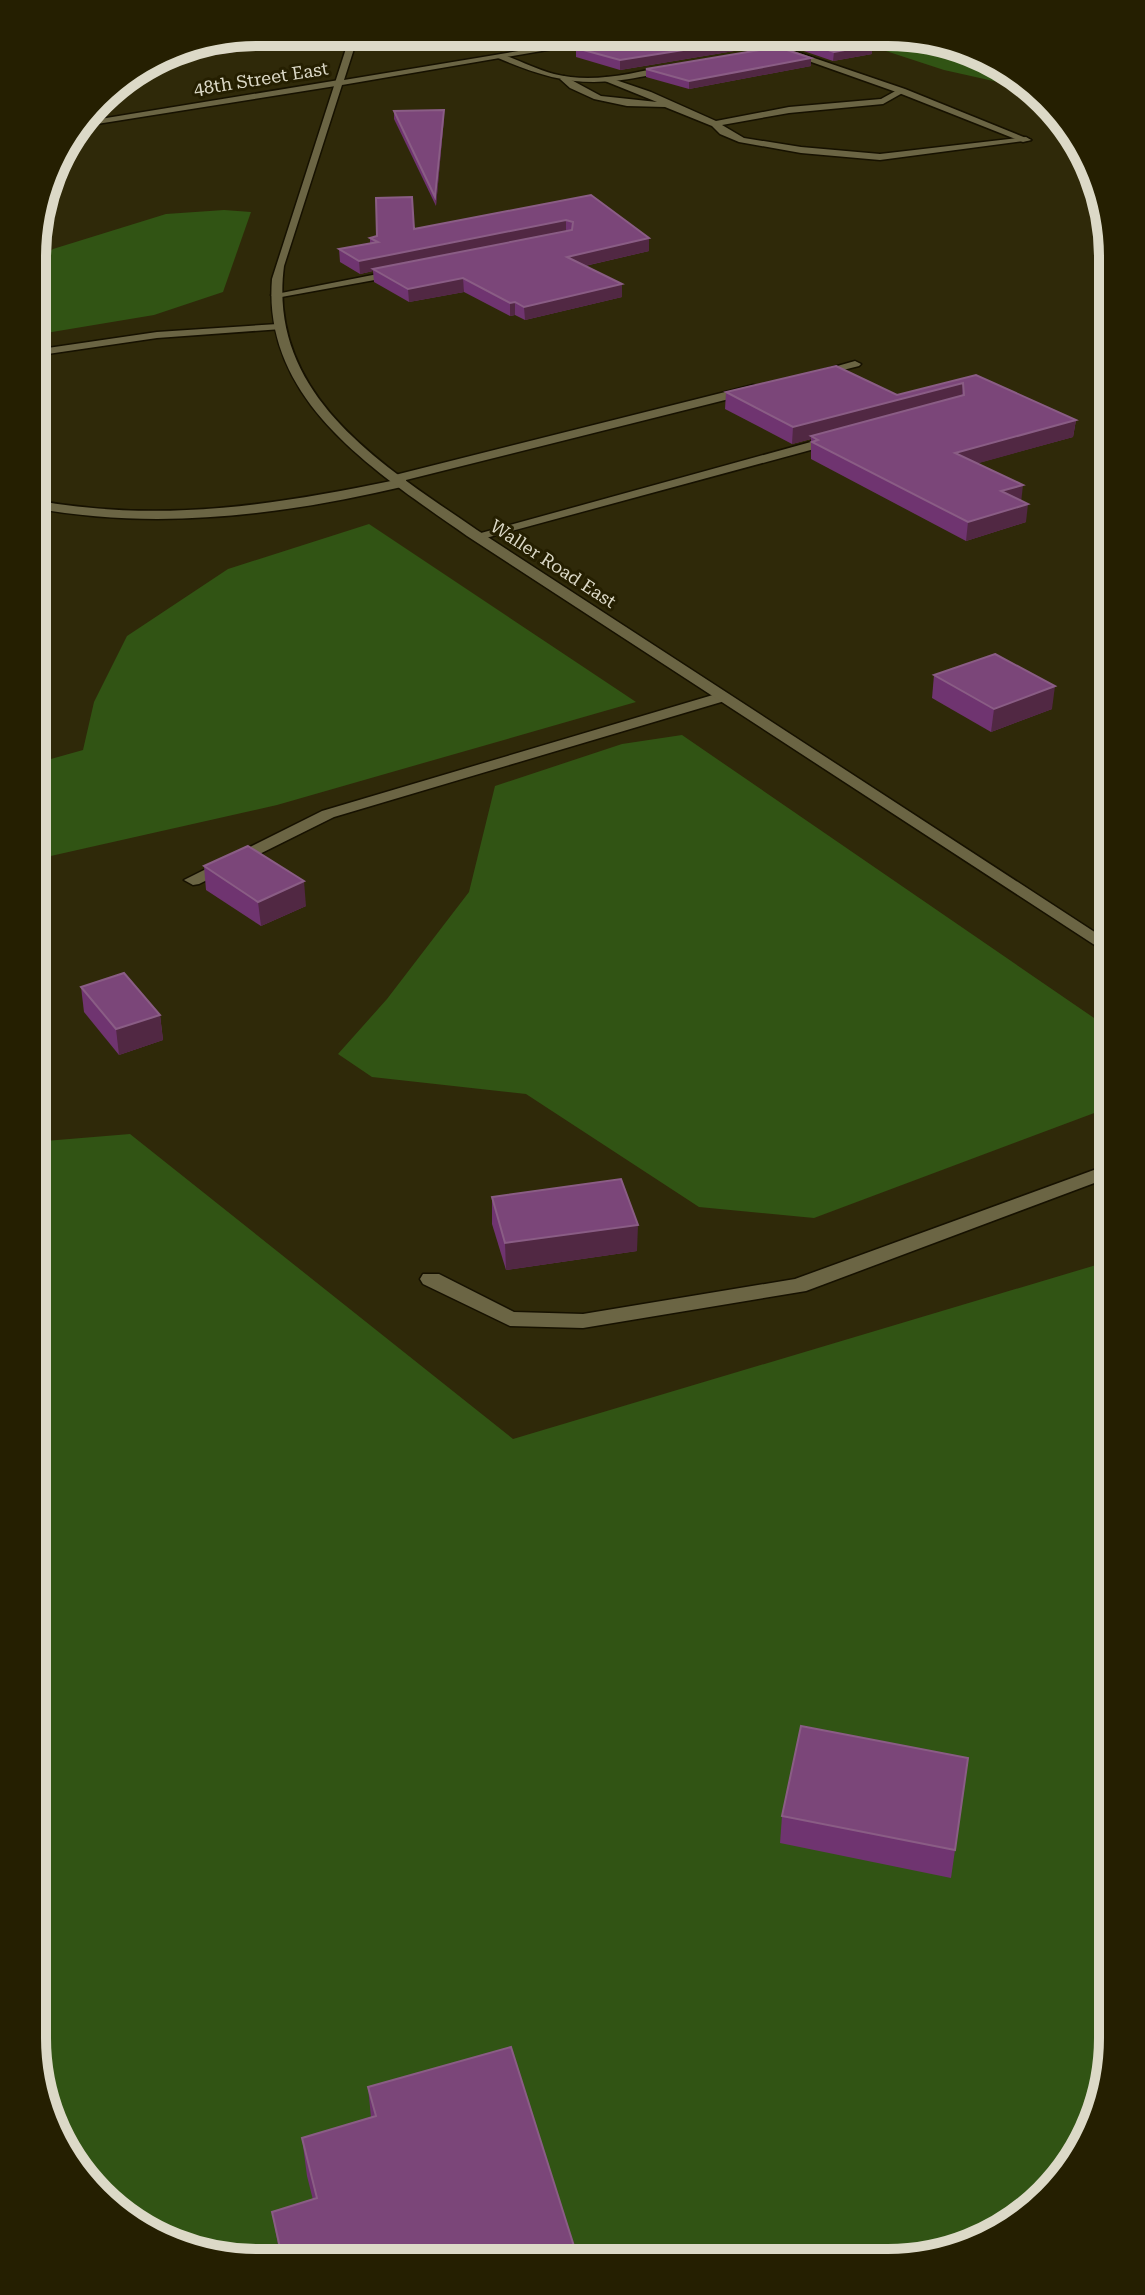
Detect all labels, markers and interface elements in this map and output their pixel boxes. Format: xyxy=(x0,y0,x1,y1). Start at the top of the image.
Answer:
street label: 48th Street East xyxy=(192,57,330,100)
street label: Waller Road East xyxy=(486,515,620,612)

